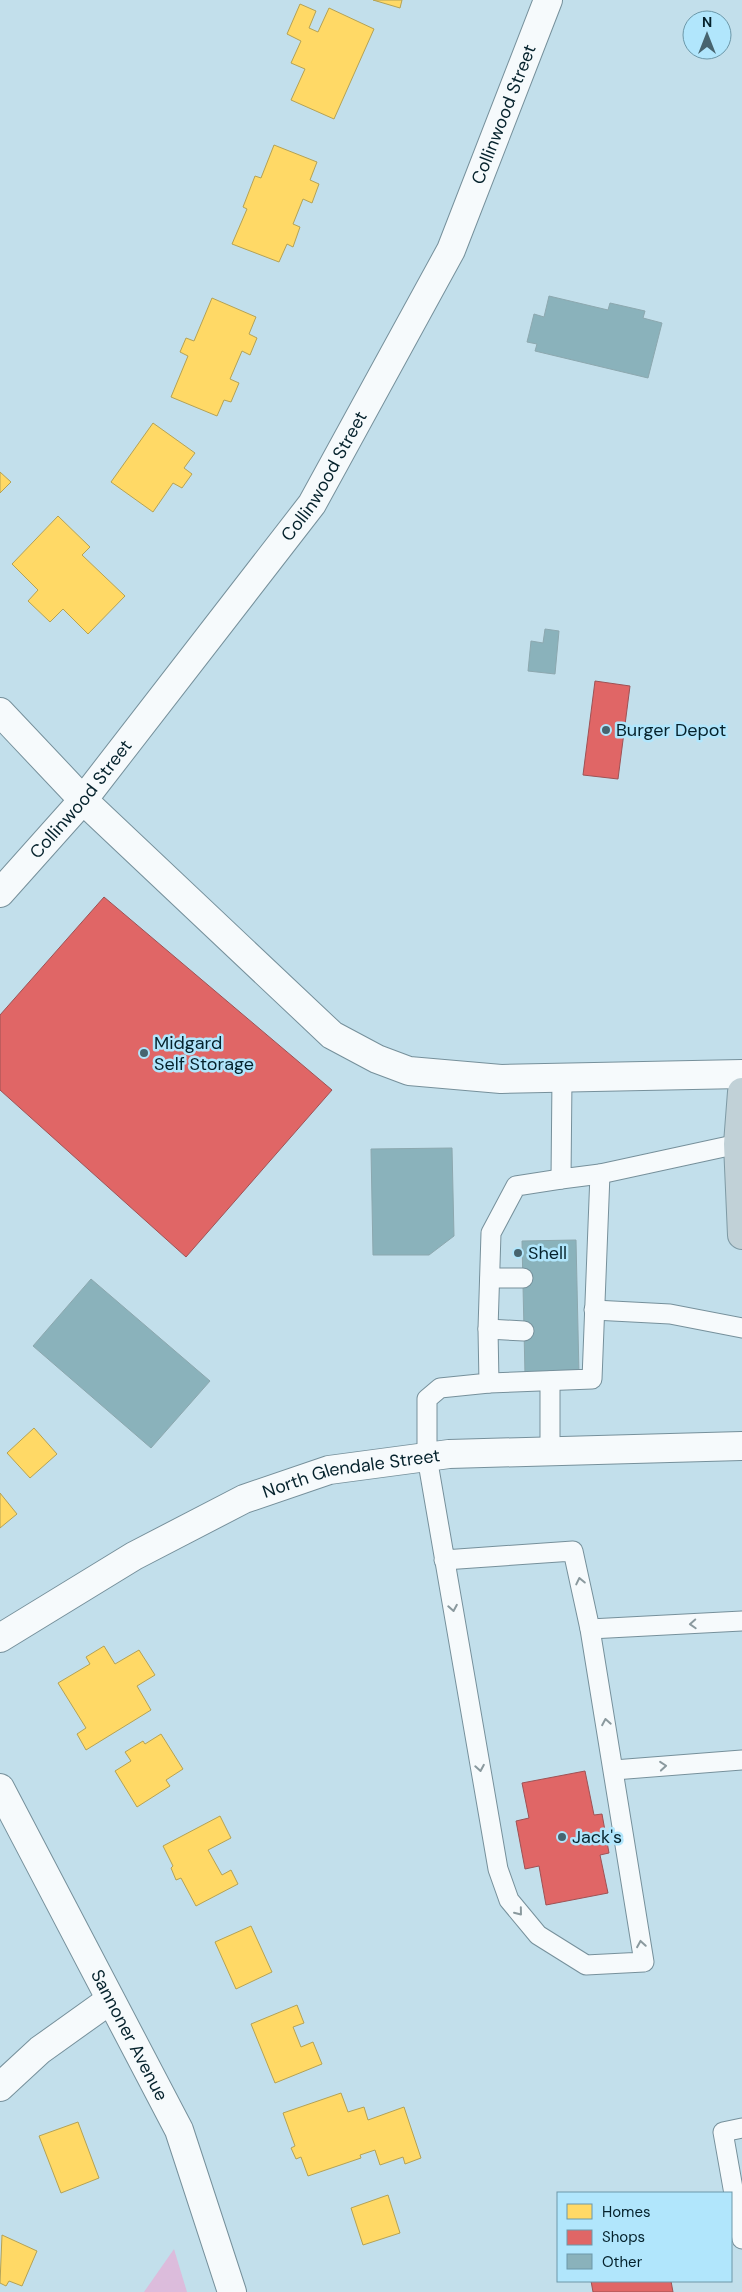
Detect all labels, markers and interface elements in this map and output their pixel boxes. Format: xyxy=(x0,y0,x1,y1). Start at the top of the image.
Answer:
north arrow xyxy=(682,10,732,60)
text: N xyxy=(702,13,712,31)
street label: Collinwood Street xyxy=(466,41,542,188)
street label: Collinwood Street xyxy=(276,407,373,546)
place label: Burger Depot xyxy=(616,718,726,742)
marker: Burger Depot xyxy=(600,724,612,736)
street label: Collinwood Street xyxy=(24,735,137,864)
place label: Midgard Self Storage xyxy=(154,1031,254,1076)
marker: Midgard Self Storage xyxy=(138,1047,150,1059)
place label: Shell xyxy=(528,1241,567,1265)
marker: Shell xyxy=(512,1247,524,1259)
street label: North Glendale Street xyxy=(259,1443,442,1504)
one-way arrow xyxy=(575,1577,586,1586)
one-way arrow xyxy=(447,1603,457,1612)
one-way arrow xyxy=(689,1618,697,1629)
one-way arrow xyxy=(602,1718,612,1726)
one-way arrow xyxy=(659,1761,667,1772)
one-way arrow xyxy=(475,1764,485,1772)
place label: Jack's xyxy=(572,1825,622,1849)
marker: Jack's xyxy=(556,1831,568,1843)
one-way arrow xyxy=(513,1906,521,1915)
one-way arrow xyxy=(636,1940,647,1948)
street label: Sannoner Avenue xyxy=(85,1965,174,2105)
legend xyxy=(557,2192,732,2282)
text: Homes xyxy=(602,2202,651,2222)
text: Shops xyxy=(602,2227,645,2247)
text: Other xyxy=(602,2252,643,2272)

